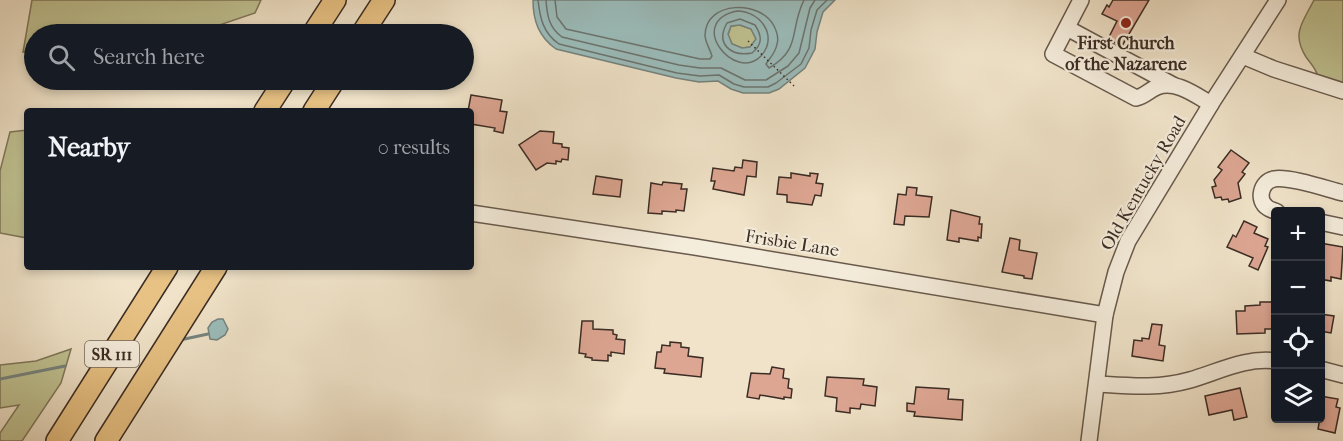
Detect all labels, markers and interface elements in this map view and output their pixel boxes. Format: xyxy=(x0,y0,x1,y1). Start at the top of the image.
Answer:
marker: First Church of the Nazarene xyxy=(1119,16,1133,30)
search box xyxy=(24,24,474,90)
place label: First Church of the Nazarene xyxy=(1065,33,1187,75)
icon: search xyxy=(45,41,78,74)
text: Search here xyxy=(93,44,205,70)
street label: Old Kentucky Road xyxy=(1096,112,1191,254)
text: Nearby xyxy=(48,132,130,163)
text: 0 results xyxy=(378,136,450,159)
map controls xyxy=(1271,207,1325,423)
button: + xyxy=(1271,207,1325,261)
street label: Frisbie Lane xyxy=(743,226,841,261)
button: − xyxy=(1271,261,1325,315)
button: locate xyxy=(1271,315,1325,369)
road number: SR 111 xyxy=(85,341,139,367)
button: layers xyxy=(1271,369,1325,423)

